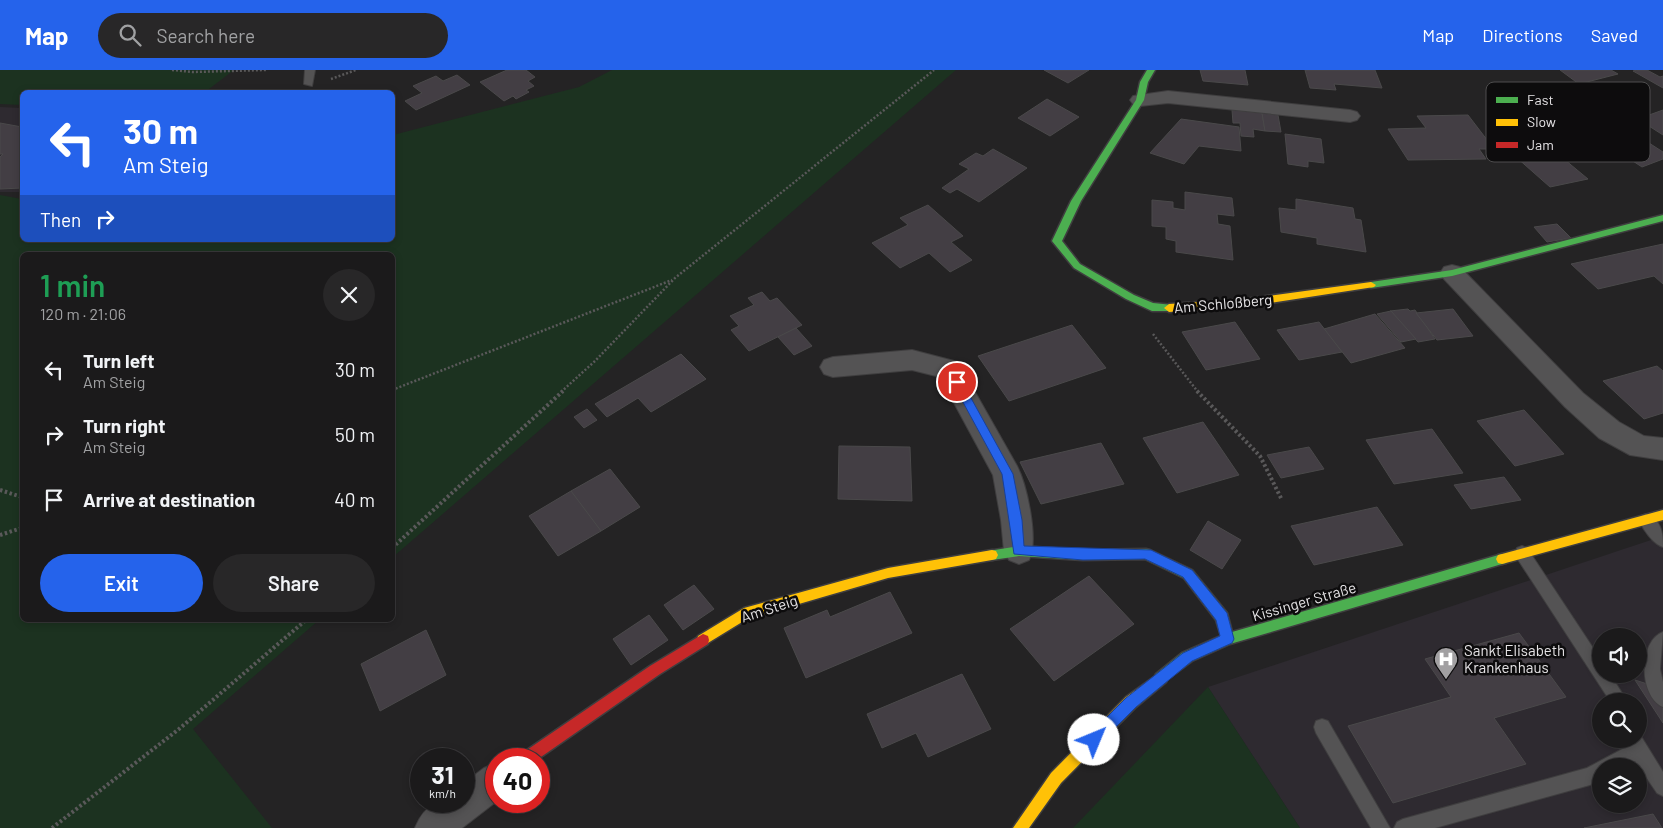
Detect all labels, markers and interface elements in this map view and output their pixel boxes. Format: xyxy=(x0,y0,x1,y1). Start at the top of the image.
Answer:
search box xyxy=(98,13,448,58)
text: Map xyxy=(25,21,68,50)
icon: search xyxy=(116,21,144,49)
text: Search here xyxy=(156,24,255,47)
text: Map xyxy=(1422,24,1454,46)
text: Directions xyxy=(1482,24,1563,46)
text: Saved xyxy=(1591,24,1638,46)
legend xyxy=(1486,82,1650,162)
text: Fast xyxy=(1527,91,1553,108)
text: 30 m xyxy=(123,109,198,151)
icon: left xyxy=(40,110,105,175)
text: Slow xyxy=(1527,113,1556,130)
text: Jam xyxy=(1527,136,1554,153)
text: Am Steig xyxy=(123,151,209,177)
icon: right xyxy=(91,205,119,233)
text: Then xyxy=(40,208,81,231)
text: 1 min xyxy=(40,267,105,303)
button: close xyxy=(323,269,375,321)
street label: Am Schloßberg xyxy=(1173,290,1273,316)
text: 120 m · 21:06 xyxy=(40,304,126,323)
text: Turn left xyxy=(83,349,154,372)
icon: left xyxy=(40,356,68,384)
text: 30 m xyxy=(335,358,375,381)
pin xyxy=(936,361,978,403)
icon: arrive xyxy=(943,368,971,396)
text: Am Steig xyxy=(83,372,145,391)
text: Turn right xyxy=(83,414,165,437)
icon: right xyxy=(40,421,68,449)
text: 50 m xyxy=(335,423,375,446)
text: Am Steig xyxy=(83,437,145,456)
icon: arrive xyxy=(40,486,68,514)
text: Arrive at destination xyxy=(83,488,255,511)
text: 40 m xyxy=(334,488,375,511)
button: Exit xyxy=(40,554,203,612)
button: Share xyxy=(213,554,375,612)
street label: Kissinger Straße xyxy=(1250,578,1358,624)
street label: Am Steig xyxy=(738,590,800,626)
map controls xyxy=(1592,628,1647,813)
button: sound xyxy=(1592,628,1647,683)
place label: Sankt Elisabeth Krankenhaus xyxy=(1464,641,1565,676)
hospital icon: Sankt Elisabeth Krankenhaus xyxy=(1433,646,1459,680)
button: search xyxy=(1592,693,1647,748)
position arrow xyxy=(1067,713,1119,765)
speed limit sign: 40 xyxy=(485,748,550,813)
button: layers xyxy=(1592,758,1647,813)
text: 31 xyxy=(431,759,454,789)
text: km/h xyxy=(429,786,456,800)

